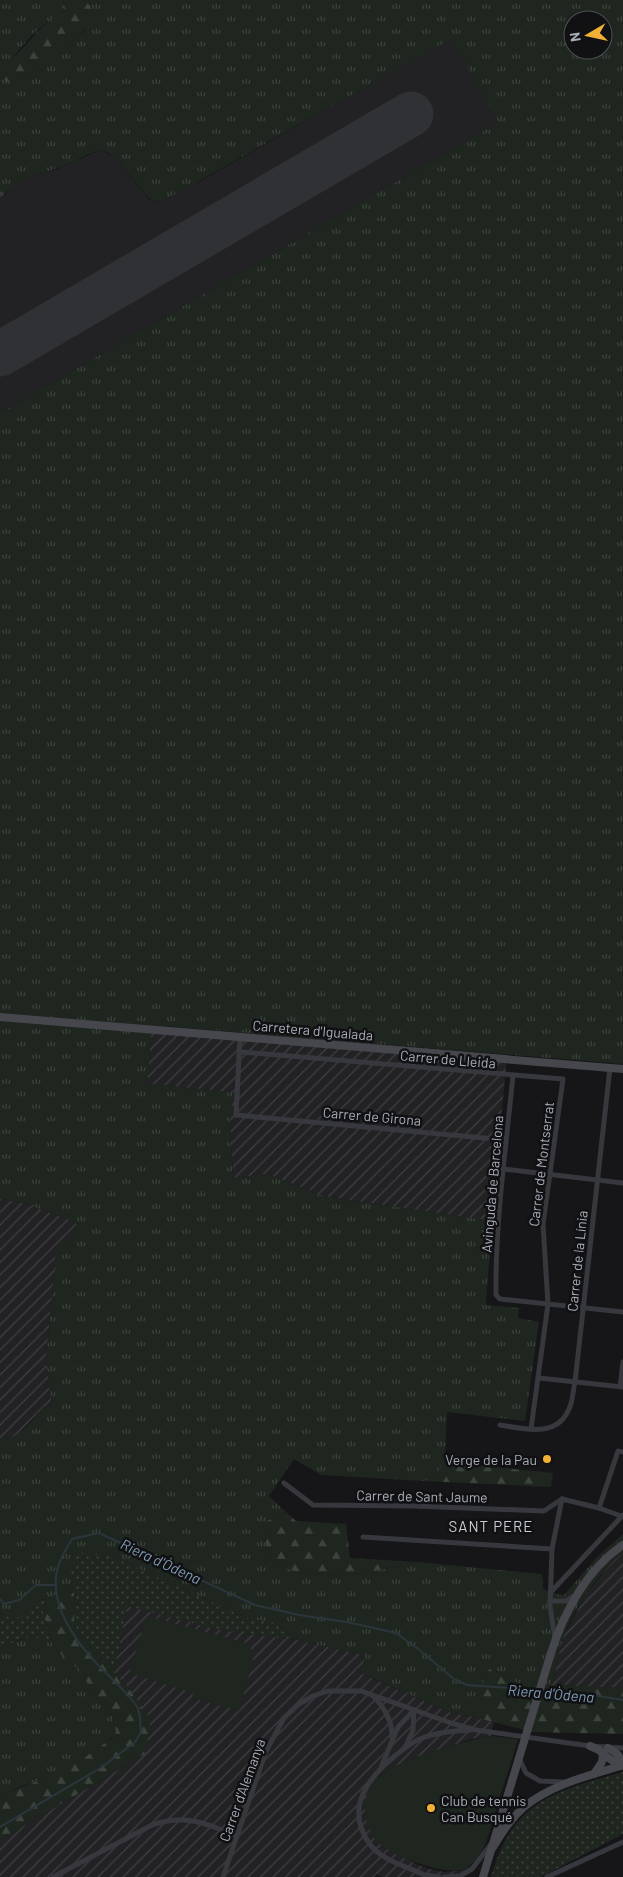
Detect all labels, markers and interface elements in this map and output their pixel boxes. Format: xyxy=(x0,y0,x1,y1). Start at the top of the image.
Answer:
north arrow xyxy=(563,10,613,60)
text: N xyxy=(566,31,584,43)
street label: Carretera d'Igualada xyxy=(252,1016,374,1044)
street label: Carrer de Lleida xyxy=(399,1046,497,1072)
street label: Carrer de Montserrat xyxy=(525,1101,557,1227)
street label: Carrer de Girona xyxy=(322,1103,422,1129)
street label: Avinguda de Barcelona xyxy=(478,1115,506,1253)
street label: Carrer de la Línia xyxy=(563,1210,591,1312)
place label: Verge de la Pau xyxy=(445,1451,537,1468)
marker: Verge de la Pau xyxy=(541,1453,553,1465)
street label: Carrer de Sant Jaume xyxy=(356,1486,488,1506)
district label: SANT PERE xyxy=(449,1517,533,1535)
water label: Riera d'Òdena xyxy=(118,1535,204,1588)
water label: Riera d'Òdena xyxy=(507,1680,595,1706)
street label: Carrer d'Alemanya xyxy=(215,1736,269,1844)
place label: Club de tennis Can Busqué xyxy=(441,1792,527,1825)
marker: Club de tennis Can Busqué xyxy=(425,1802,437,1814)

